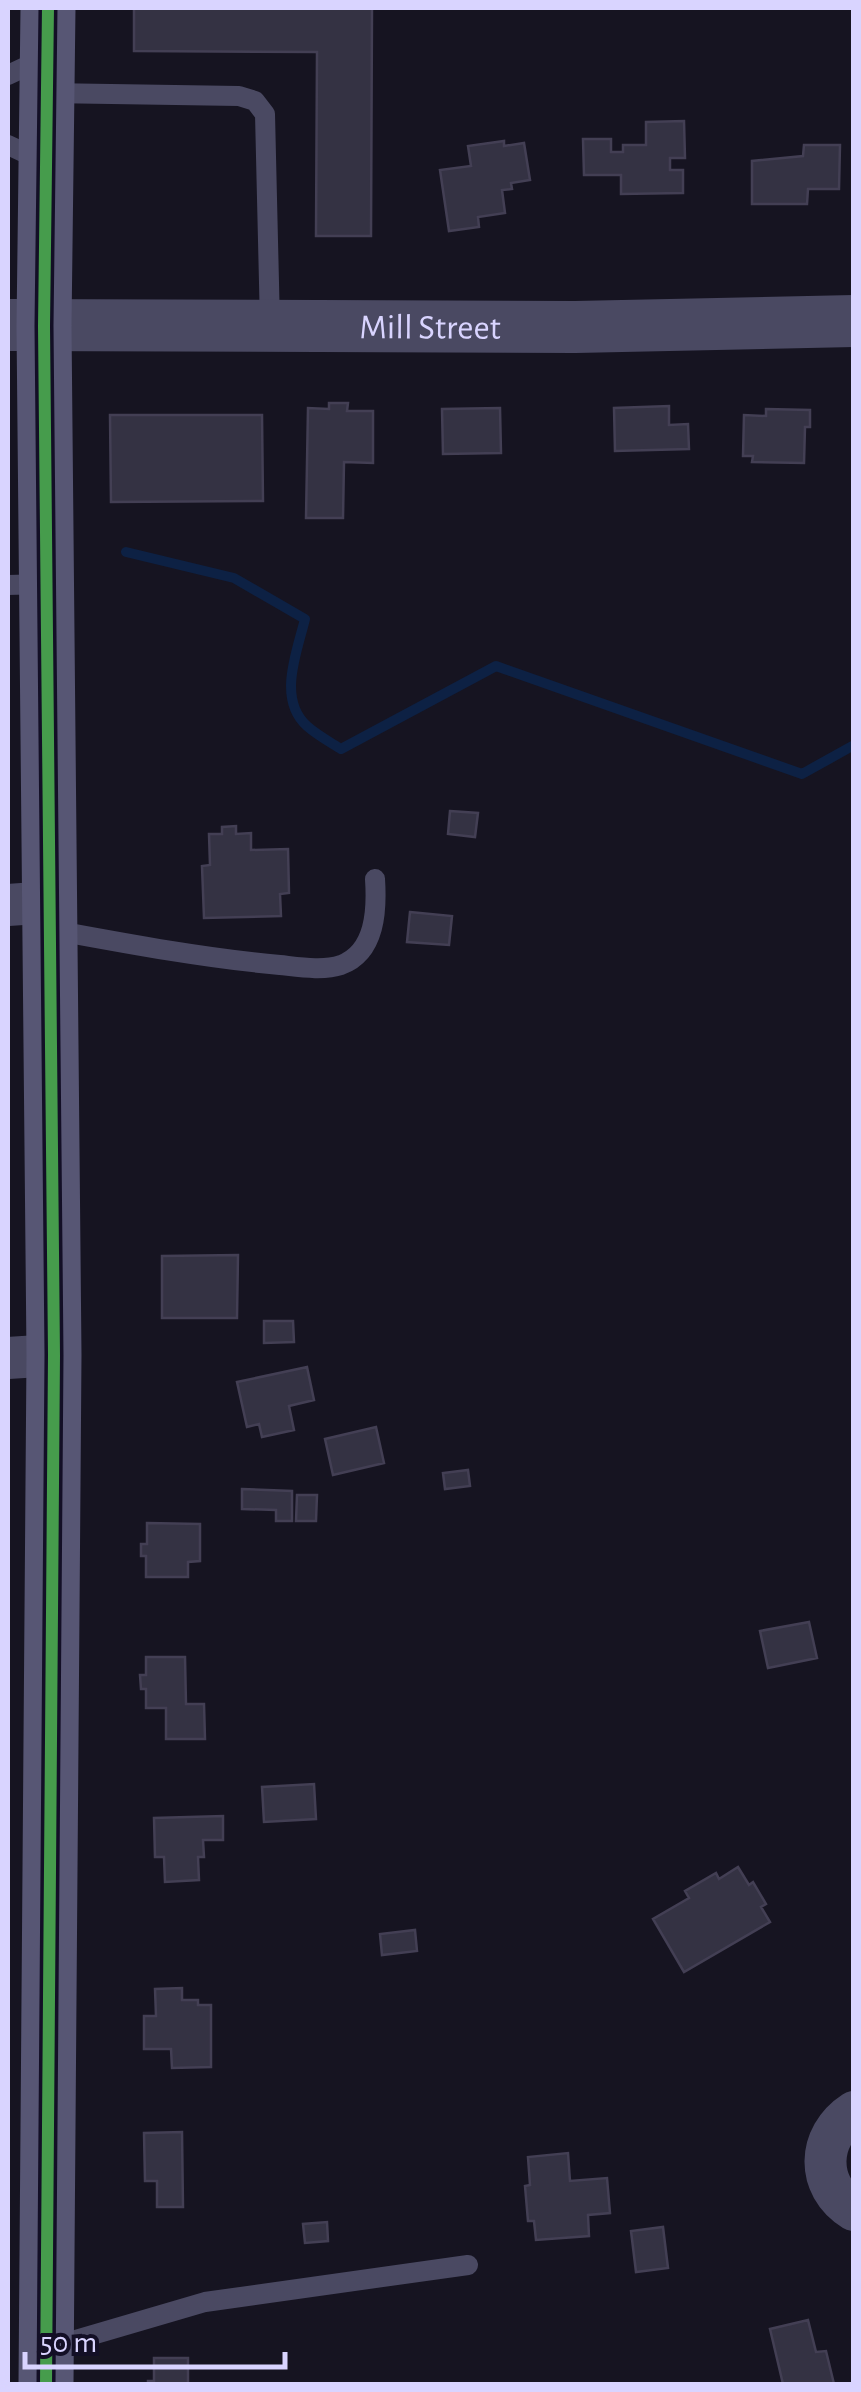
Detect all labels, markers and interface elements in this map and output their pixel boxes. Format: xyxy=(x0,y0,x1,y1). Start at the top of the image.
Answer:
street label: Mill Street xyxy=(359,310,501,346)
scale bar xyxy=(25,2307,285,2369)
text: 50 m xyxy=(40,2328,97,2358)

